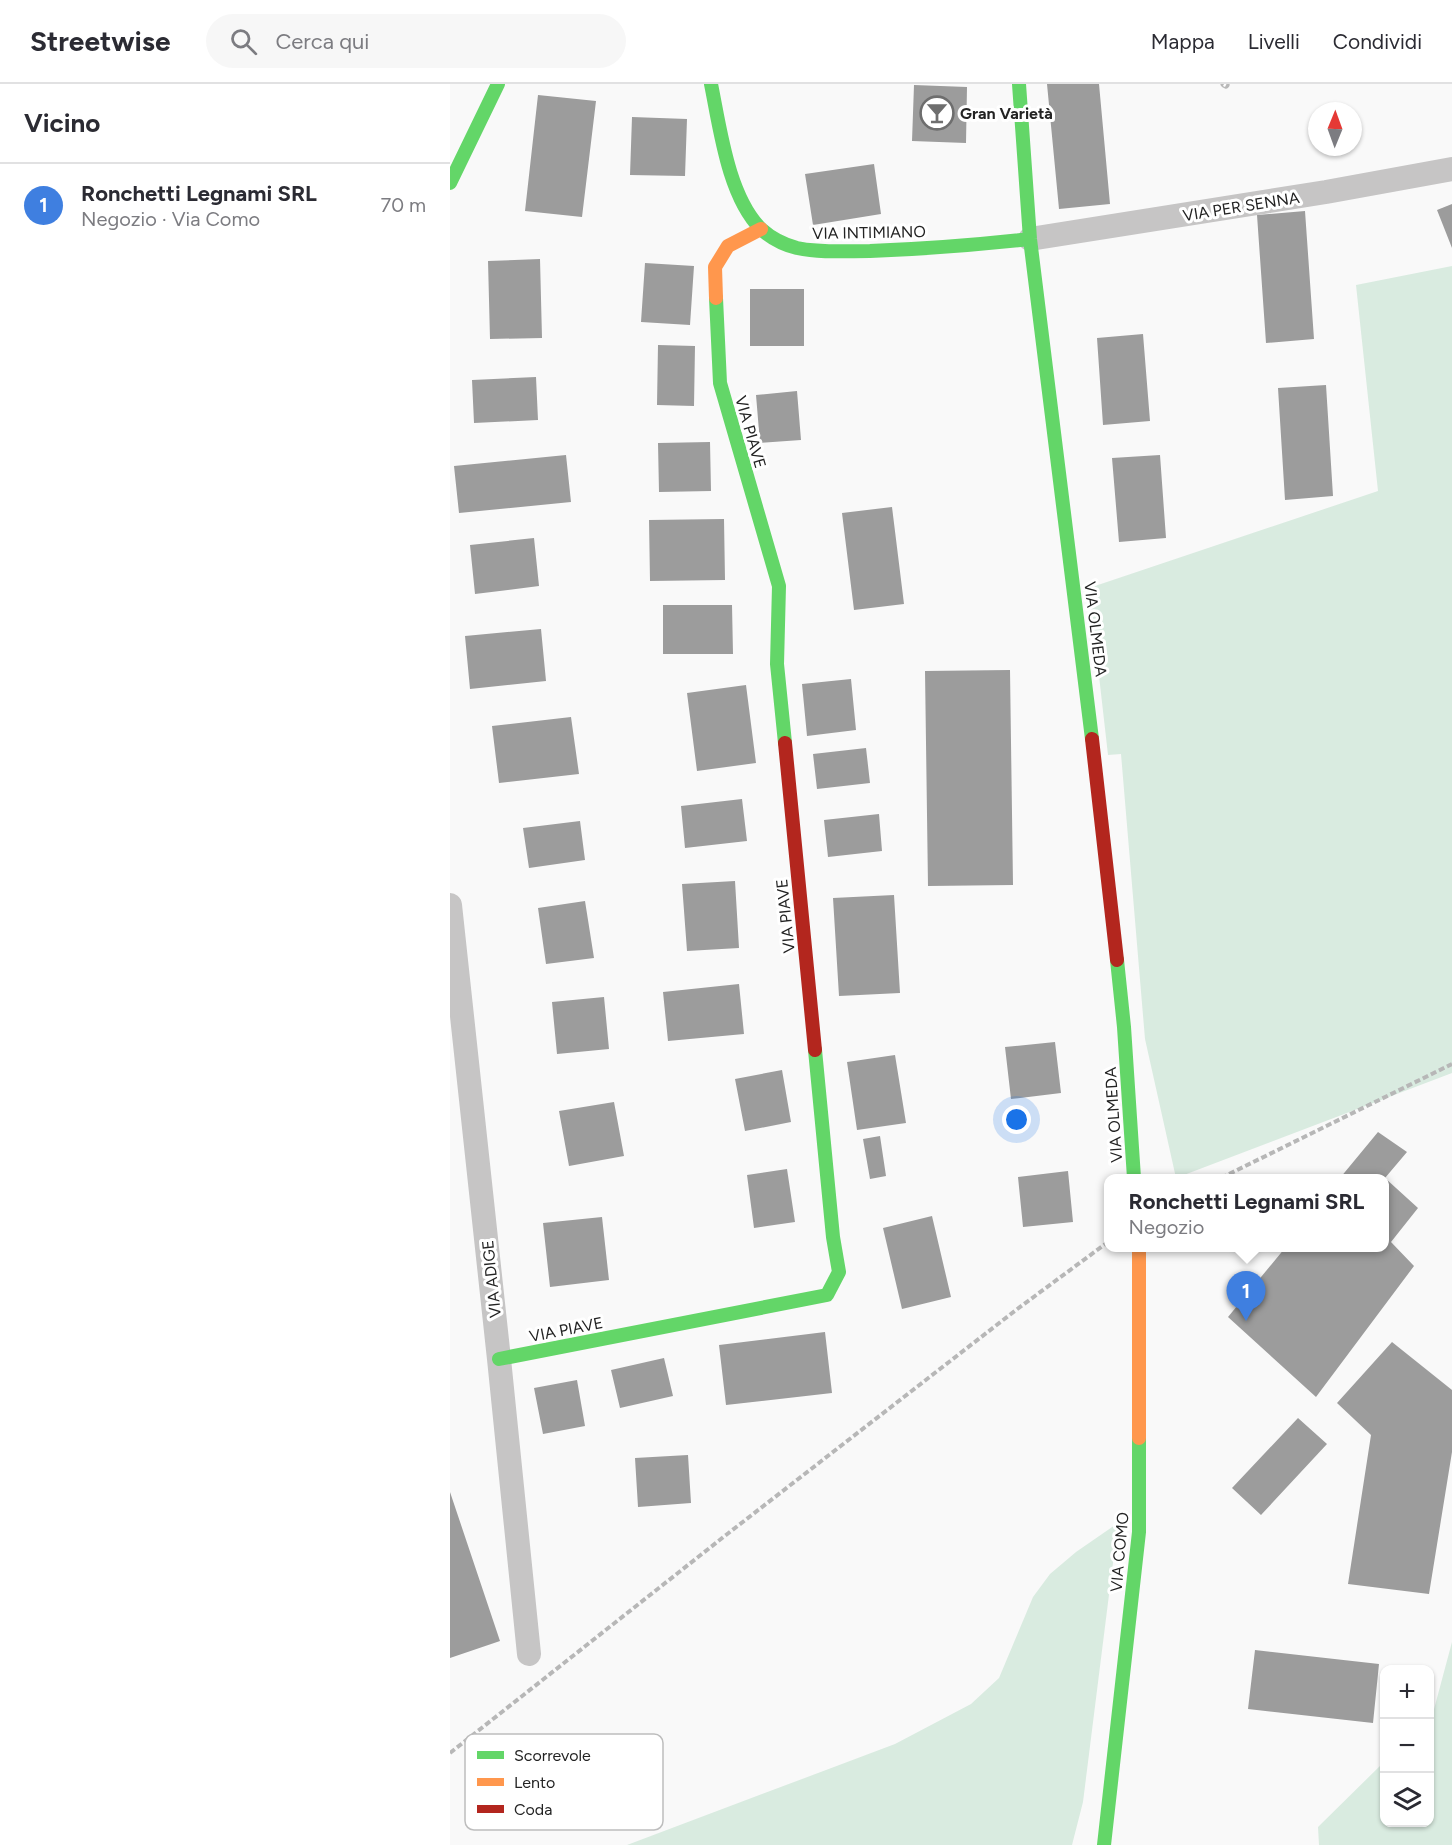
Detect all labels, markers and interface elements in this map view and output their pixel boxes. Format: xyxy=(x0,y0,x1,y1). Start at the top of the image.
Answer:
search box xyxy=(206,14,626,68)
text: Streetwise xyxy=(30,24,170,58)
icon: search xyxy=(227,25,260,58)
text: Cerca qui xyxy=(275,28,369,55)
text: Mappa xyxy=(1151,29,1215,54)
text: Livelli xyxy=(1248,29,1300,54)
text: Condividi xyxy=(1333,29,1422,54)
bar icon: Gran Varietà xyxy=(919,95,955,131)
north arrow xyxy=(1308,102,1362,156)
place label: Gran Varietà xyxy=(960,104,1053,123)
text: Vicino xyxy=(24,107,100,139)
text: Ronchetti Legnami SRL xyxy=(81,180,317,207)
street label: VIA PER SENNA xyxy=(1181,188,1301,225)
text: 1 xyxy=(39,193,48,217)
text: 70 m xyxy=(380,193,426,217)
text: Negozio · Via Como xyxy=(81,207,260,231)
street label: VIA INTIMIANO xyxy=(812,222,926,243)
street label: VIA PIAVE xyxy=(731,394,770,471)
street label: VIA OLMEDA xyxy=(1080,580,1111,678)
street label: VIA PIAVE xyxy=(772,878,799,954)
street label: VIA OLMEDA xyxy=(1101,1066,1126,1163)
your location xyxy=(1002,1105,1031,1134)
popup xyxy=(1104,1174,1389,1252)
text: Ronchetti Legnami SRL xyxy=(1129,1188,1364,1215)
text: Negozio xyxy=(1129,1215,1204,1239)
street label: VIA ADIGE xyxy=(478,1239,505,1319)
pin: 1 xyxy=(1226,1272,1266,1321)
street label: VIA PIAVE xyxy=(528,1313,604,1346)
street label: VIA COMO xyxy=(1107,1511,1132,1593)
map controls xyxy=(1380,1665,1434,1827)
button: + xyxy=(1380,1665,1434,1719)
button: − xyxy=(1380,1719,1434,1773)
legend xyxy=(465,1734,663,1830)
text: Scorrevole xyxy=(514,1746,591,1765)
text: Lento xyxy=(514,1773,555,1792)
button: layers xyxy=(1380,1773,1434,1827)
text: Coda xyxy=(514,1800,552,1819)

